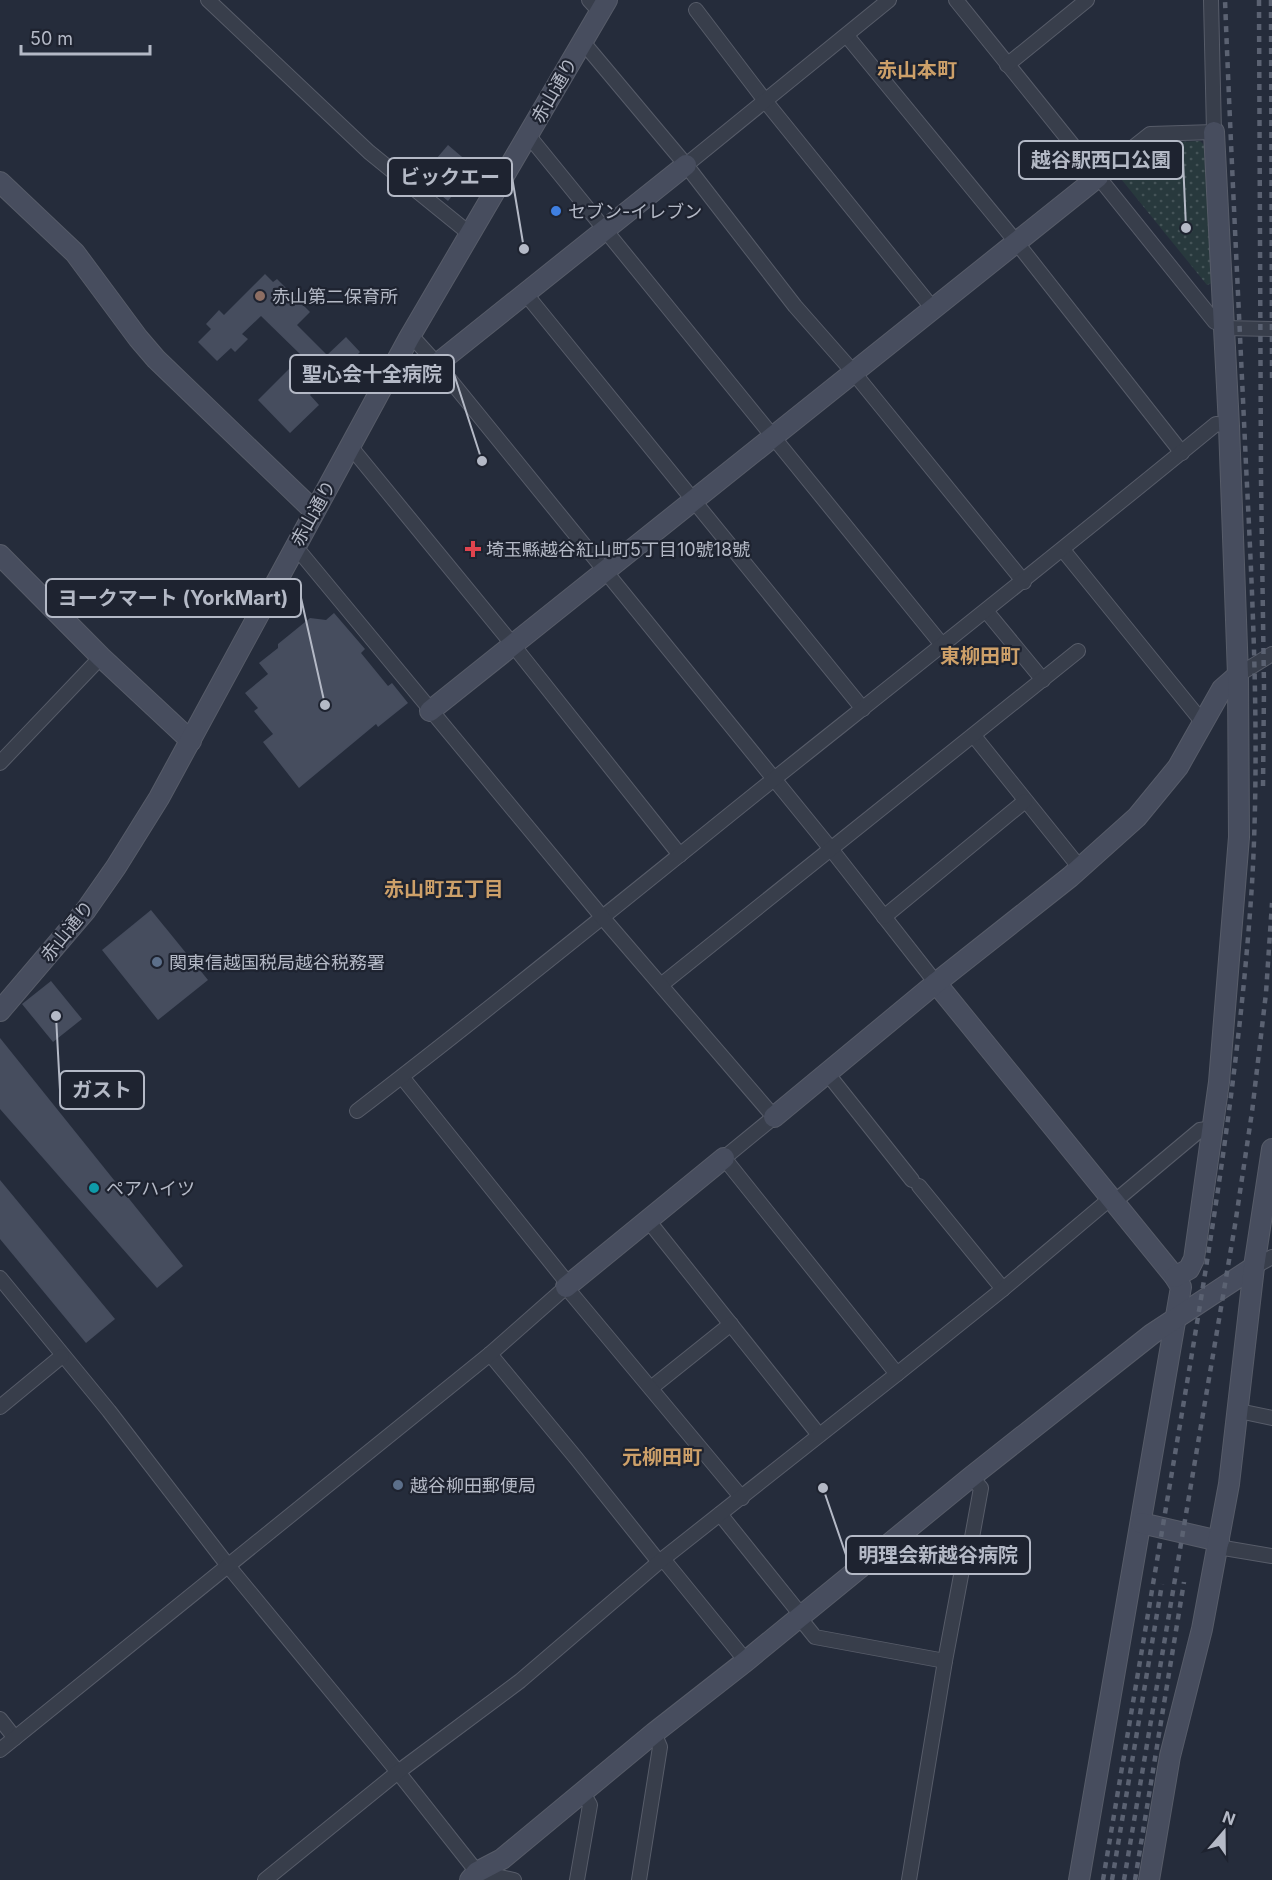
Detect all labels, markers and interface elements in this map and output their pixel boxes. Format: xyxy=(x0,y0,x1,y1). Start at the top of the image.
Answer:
scale bar xyxy=(21,18,150,56)
text: 50 m xyxy=(30,28,73,49)
street label: 赤山通り xyxy=(527,54,581,126)
district label: 赤山本町 xyxy=(877,58,957,82)
callout: 越谷駅西口公園 xyxy=(1019,141,1183,179)
text: 越谷駅西口公園 xyxy=(1031,148,1171,172)
callout: ビックエー xyxy=(388,158,512,196)
text: ビックエー xyxy=(400,165,500,189)
place label: セブン-イレブン xyxy=(568,201,702,222)
marker: セブン-イレブン xyxy=(549,204,563,218)
place label: 赤山第二保育所 xyxy=(272,286,398,307)
marker: 赤山第二保育所 xyxy=(253,289,267,303)
callout: 聖心会十全病院 xyxy=(290,355,454,393)
text: 聖心会十全病院 xyxy=(302,362,442,386)
street label: 赤山通り xyxy=(286,476,340,550)
place label: 埼玉縣越谷紅山町5丁目10號18號 xyxy=(486,539,750,560)
marker: 埼玉縣越谷紅山町5丁目10號18號 xyxy=(464,540,482,558)
callout: ヨークマート (YorkMart) xyxy=(46,579,301,617)
text: ヨークマート (YorkMart) xyxy=(58,586,288,610)
district label: 東柳田町 xyxy=(940,644,1020,668)
district label: 赤山町五丁目 xyxy=(384,877,504,901)
street label: 赤山通り xyxy=(36,896,98,966)
place label: 関東信越国税局越谷税務署 xyxy=(169,952,385,973)
marker: 関東信越国税局越谷税務署 xyxy=(150,955,164,969)
callout: ガスト xyxy=(60,1071,144,1109)
text: ガスト xyxy=(72,1078,132,1102)
place label: ペアハイツ xyxy=(106,1178,195,1199)
marker: ペアハイツ xyxy=(87,1181,101,1195)
district label: 元柳田町 xyxy=(622,1445,702,1469)
place label: 越谷柳田郵便局 xyxy=(410,1475,536,1496)
marker: 越谷柳田郵便局 xyxy=(391,1478,405,1492)
callout: 明理会新越谷病院 xyxy=(846,1536,1030,1574)
text: 明理会新越谷病院 xyxy=(858,1543,1018,1567)
north arrow xyxy=(1194,1802,1254,1862)
text: N xyxy=(1220,1806,1238,1829)

